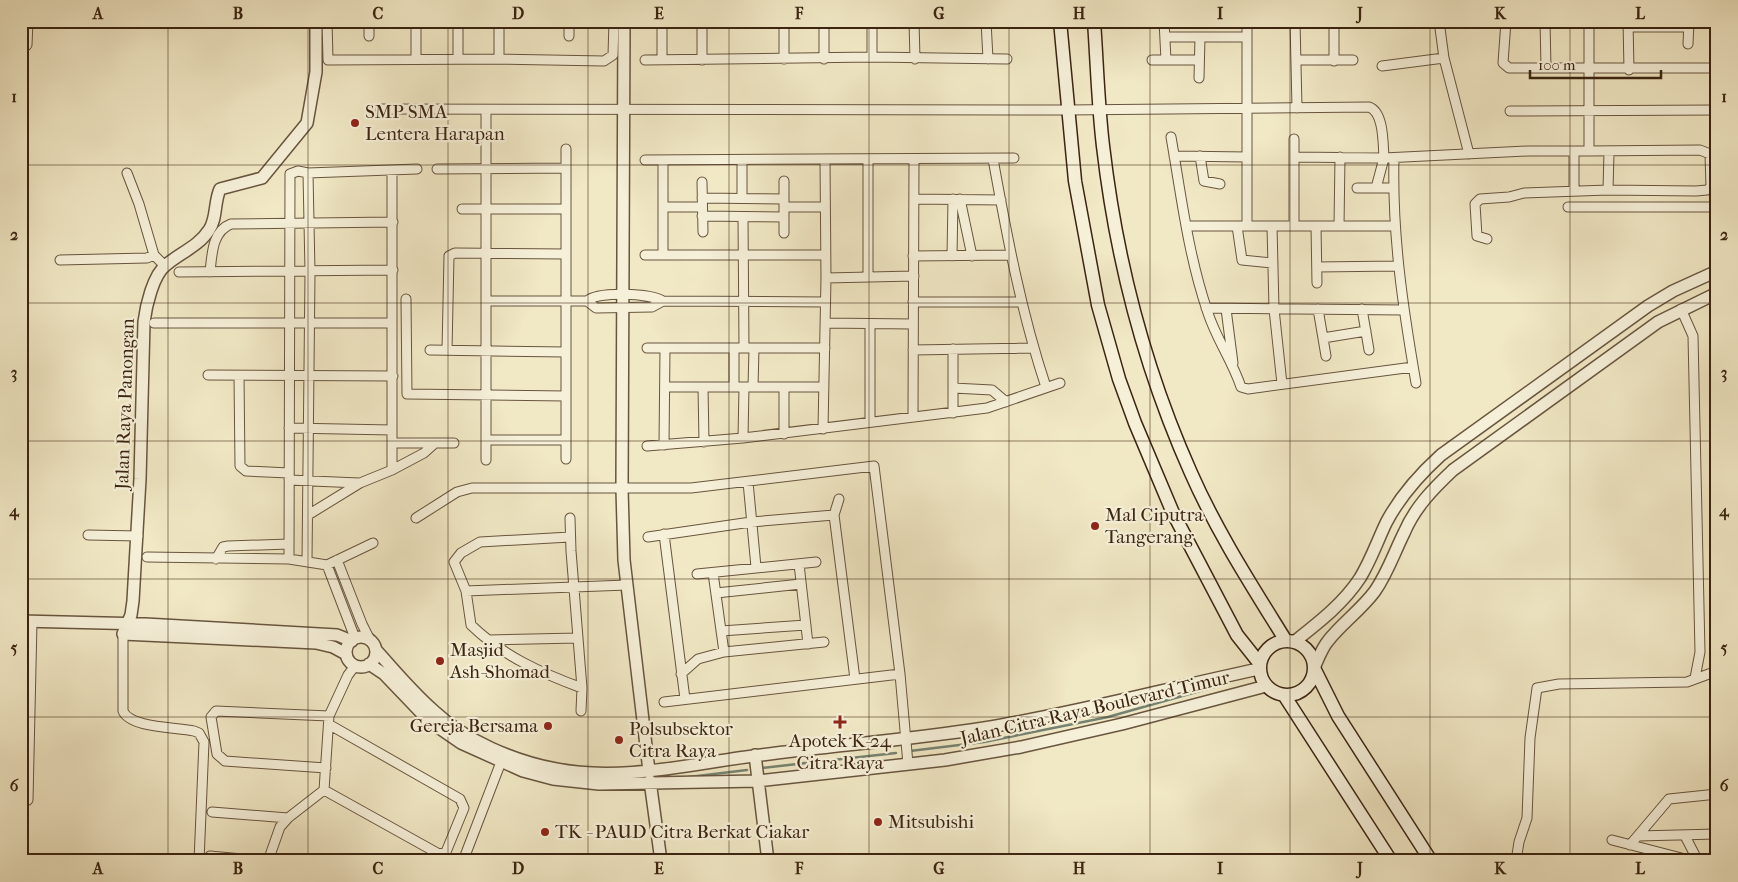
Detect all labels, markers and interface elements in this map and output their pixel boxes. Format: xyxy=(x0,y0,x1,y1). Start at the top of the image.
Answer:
text: A xyxy=(92,4,104,23)
text: B xyxy=(233,4,243,23)
text: C xyxy=(373,4,384,23)
text: D xyxy=(512,4,524,23)
text: E xyxy=(654,4,664,23)
text: F xyxy=(794,4,804,23)
text: G xyxy=(933,4,945,23)
text: H xyxy=(1073,4,1086,23)
text: I xyxy=(1217,4,1224,23)
text: J xyxy=(1355,4,1363,24)
text: K xyxy=(1494,4,1507,23)
text: L xyxy=(1635,4,1645,23)
scale bar xyxy=(1530,48,1662,80)
text: 100 m xyxy=(1538,56,1576,74)
text: 1 xyxy=(11,87,17,106)
text: 1 xyxy=(1721,87,1727,106)
place label: SMP SMA Lentera Harapan xyxy=(365,101,505,145)
marker: SMP SMA Lentera Harapan xyxy=(349,117,361,129)
text: 2 xyxy=(10,225,18,244)
text: 2 xyxy=(1720,225,1728,244)
street label: Jalan Raya Panongan xyxy=(111,318,139,492)
text: 3 xyxy=(11,363,17,383)
text: 3 xyxy=(1721,363,1727,383)
text: 4 xyxy=(8,501,20,521)
text: 4 xyxy=(1718,501,1730,521)
place label: Mal Ciputra Tangerang xyxy=(1105,504,1204,548)
marker: Mal Ciputra Tangerang xyxy=(1089,520,1101,532)
text: 5 xyxy=(11,638,18,657)
text: 5 xyxy=(1721,638,1728,657)
place label: Masjid Ash-Shomad xyxy=(449,639,550,683)
marker: Masjid Ash-Shomad xyxy=(434,655,446,667)
street label: Jalan Citra Raya Boulevard Timur xyxy=(956,666,1233,750)
place label: Gereja Bersama xyxy=(410,715,538,737)
marker: Apotek K-24 Citra Raya xyxy=(834,716,846,728)
place label: Polsubsektor Citra Raya xyxy=(629,718,734,762)
marker: Gereja Bersama xyxy=(542,720,554,732)
place label: Apotek K-24 Citra Raya xyxy=(788,730,892,774)
marker: Polsubsektor Citra Raya xyxy=(613,734,625,746)
text: 6 xyxy=(10,776,19,795)
text: 6 xyxy=(1720,776,1729,795)
place label: Mitsubishi xyxy=(888,811,974,833)
marker: Mitsubishi xyxy=(872,816,884,828)
place label: TK - PAUD Citra Berkat Ciakar xyxy=(555,821,810,843)
marker: TK - PAUD Citra Berkat Ciakar xyxy=(539,826,551,838)
text: A xyxy=(92,859,104,878)
text: B xyxy=(233,859,243,878)
text: C xyxy=(373,859,384,878)
text: D xyxy=(512,859,524,878)
text: E xyxy=(654,859,664,878)
text: F xyxy=(794,859,804,878)
text: G xyxy=(933,859,945,878)
text: H xyxy=(1073,859,1086,878)
text: I xyxy=(1217,859,1224,878)
text: J xyxy=(1355,859,1363,879)
text: K xyxy=(1494,859,1507,878)
text: L xyxy=(1635,859,1645,878)

